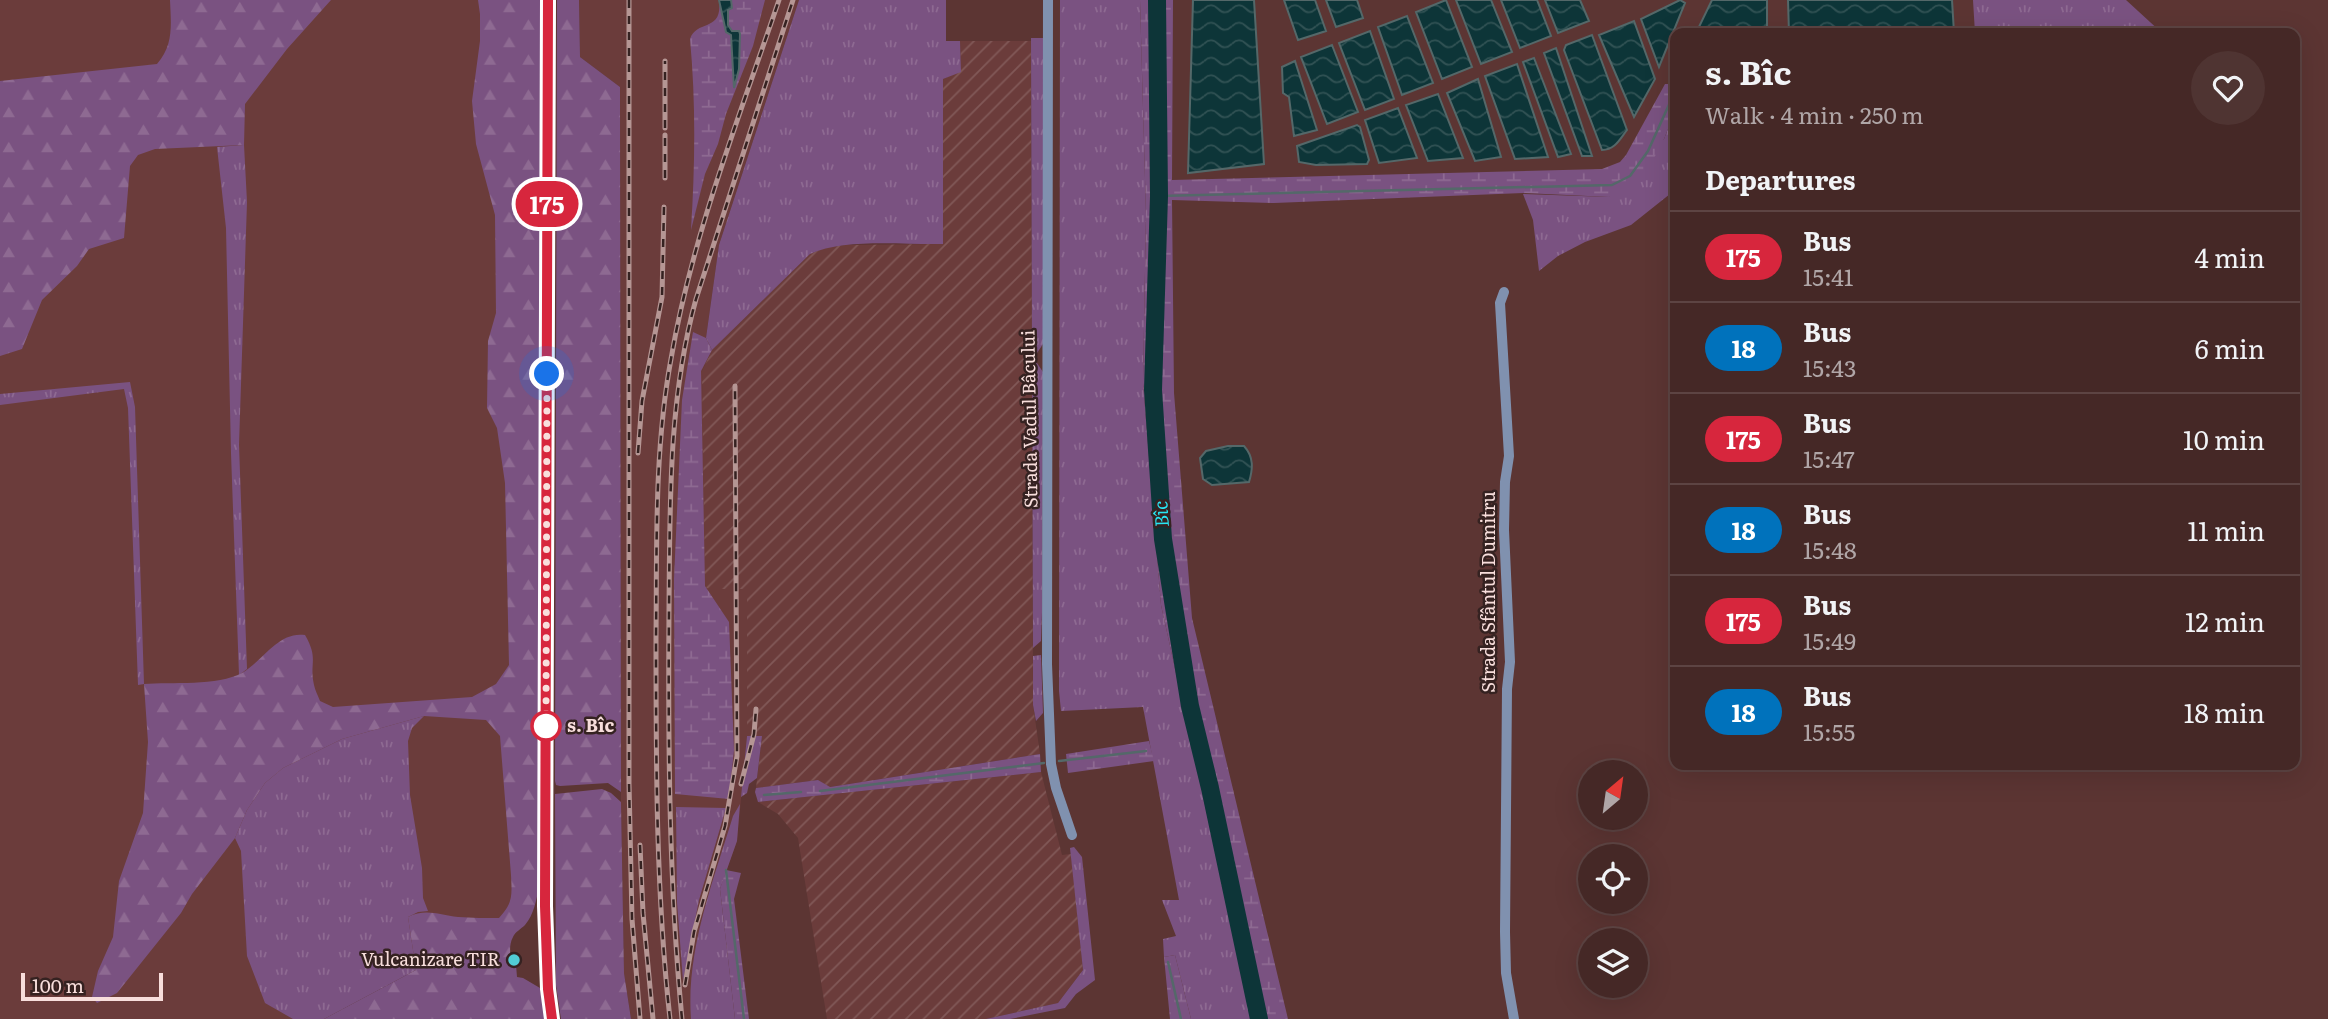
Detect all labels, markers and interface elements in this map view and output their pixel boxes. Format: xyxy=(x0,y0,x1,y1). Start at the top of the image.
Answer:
text: s. Bîc xyxy=(1705,46,1792,95)
button: heart xyxy=(2191,51,2265,125)
text: Walk · 4 min · 250 m xyxy=(1705,97,1924,131)
text: Departures xyxy=(1705,159,1856,198)
line badge: 175 xyxy=(507,181,587,227)
text: 175 xyxy=(530,186,564,221)
text: Bus xyxy=(1803,220,1851,259)
text: 4 min xyxy=(2194,237,2265,276)
text: 175 xyxy=(1726,239,1761,274)
text: 15:41 xyxy=(1803,259,1853,293)
text: Bus xyxy=(1803,311,1851,350)
text: 6 min xyxy=(2195,328,2265,367)
street label: Strada Vadul Bâcului xyxy=(1013,330,1044,508)
text: 18 xyxy=(1731,330,1756,365)
text: 15:43 xyxy=(1803,350,1856,384)
your location xyxy=(529,356,564,391)
text: Bus xyxy=(1803,402,1851,441)
text: 10 min xyxy=(2183,419,2265,458)
text: 175 xyxy=(1726,421,1761,456)
text: 15:47 xyxy=(1803,441,1855,475)
street label: Strada Sfântul Dumitru xyxy=(1474,491,1501,693)
text: Bus xyxy=(1803,493,1851,532)
water label: Bîc xyxy=(1145,500,1175,528)
text: 11 min xyxy=(2188,510,2265,549)
text: 18 xyxy=(1731,512,1756,547)
text: 15:48 xyxy=(1803,532,1857,566)
text: Bus xyxy=(1803,584,1851,623)
text: 12 min xyxy=(2185,601,2265,640)
text: 175 xyxy=(1726,603,1761,638)
text: 15:49 xyxy=(1803,623,1856,657)
text: Bus xyxy=(1803,675,1851,714)
text: 18 min xyxy=(2184,692,2265,731)
text: 18 xyxy=(1731,694,1756,729)
marker: s. Bîc xyxy=(531,711,561,741)
place label: s. Bîc xyxy=(567,711,614,738)
text: 15:55 xyxy=(1803,714,1855,748)
north arrow xyxy=(1578,760,1648,830)
map controls xyxy=(1578,760,1648,998)
button: locate xyxy=(1578,844,1648,914)
button: layers xyxy=(1578,928,1648,998)
place label: Vulcanizare TIR xyxy=(361,945,500,972)
marker: Vulcanizare TIR xyxy=(506,952,522,968)
scale bar xyxy=(21,970,163,1002)
text: 100 m xyxy=(32,971,84,999)

